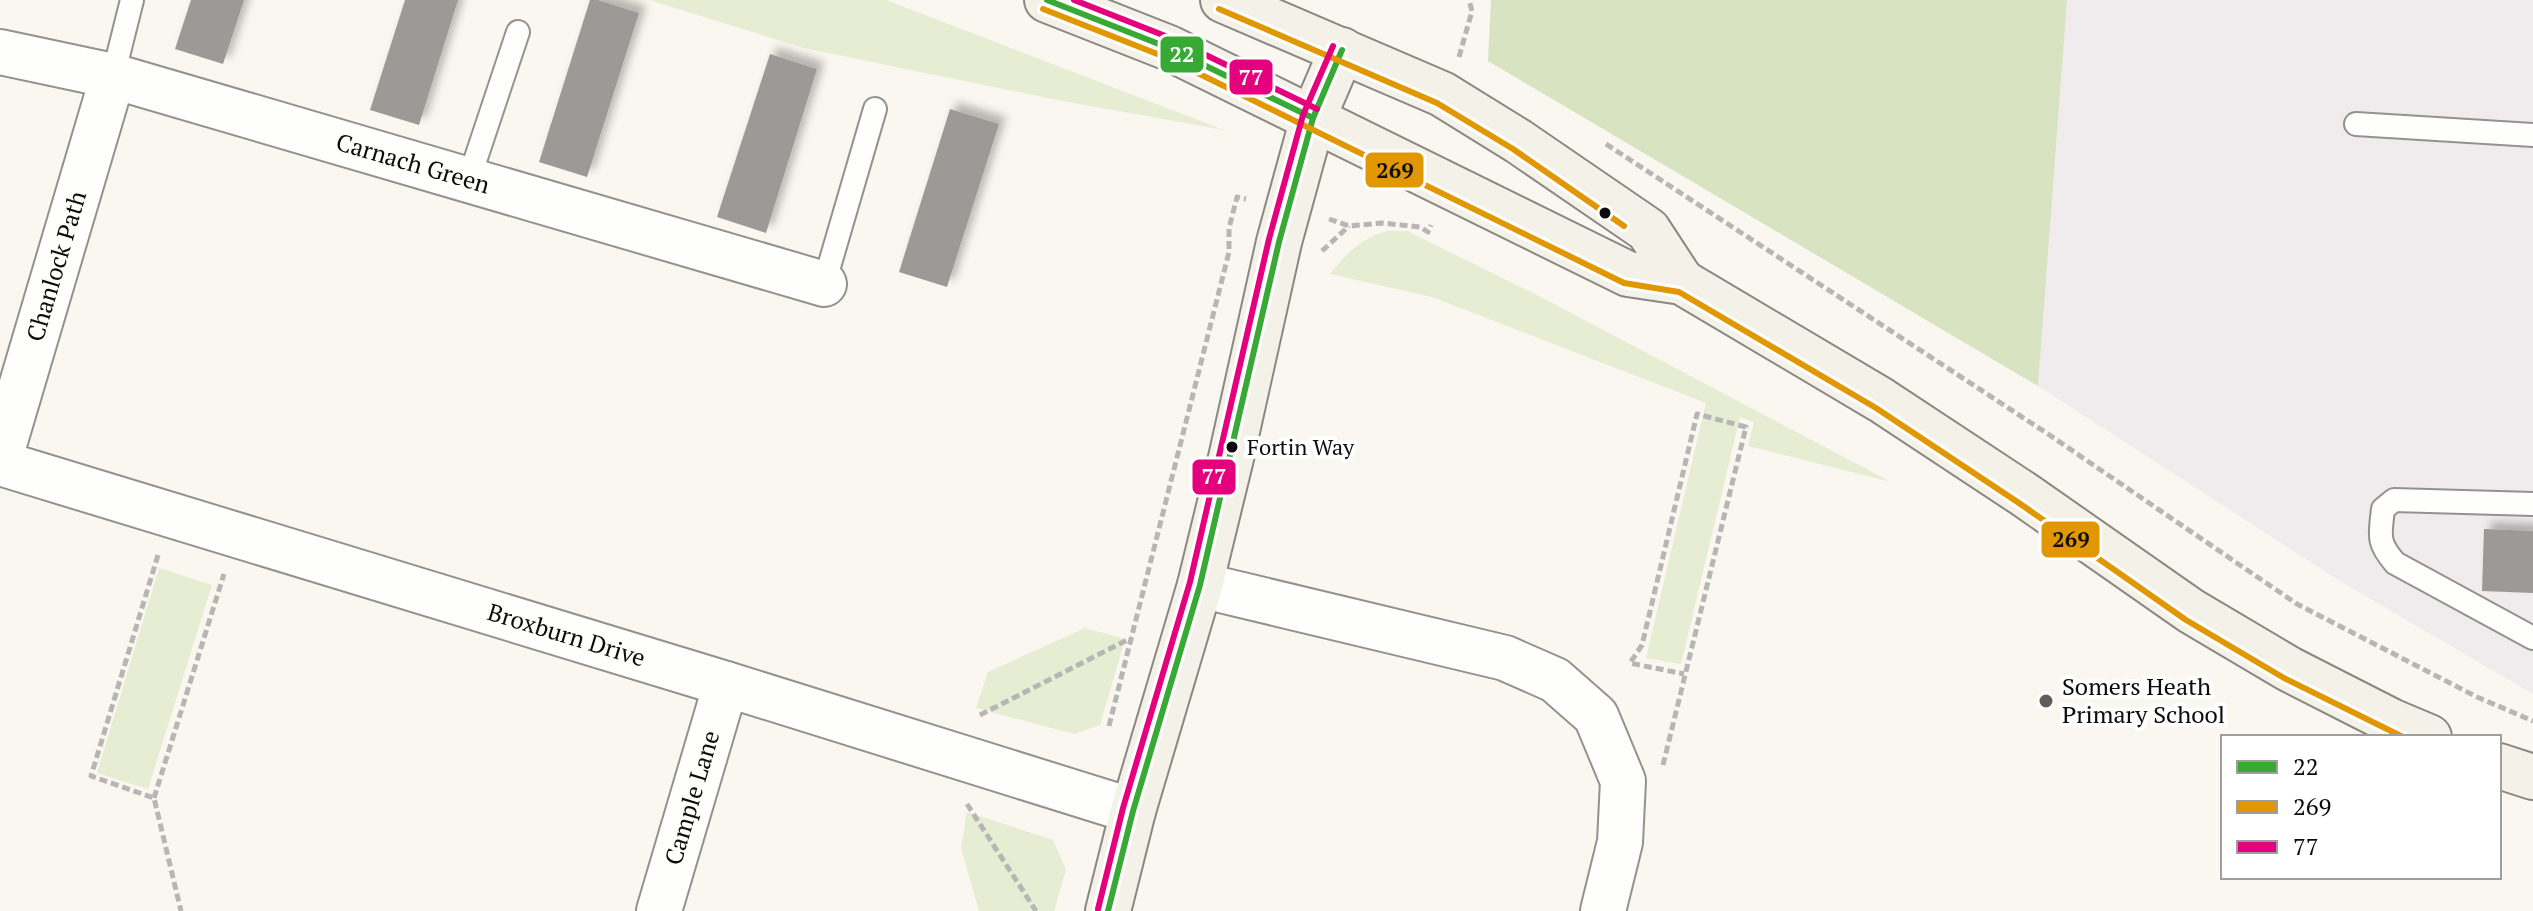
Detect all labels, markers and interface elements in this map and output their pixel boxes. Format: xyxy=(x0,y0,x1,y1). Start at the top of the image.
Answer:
line badge: 22 xyxy=(1159,35,1205,74)
text: 22 xyxy=(1170,39,1194,68)
line badge: 77 xyxy=(1228,58,1274,96)
text: 77 xyxy=(1239,62,1263,91)
street label: Carnach Green xyxy=(333,125,494,200)
line badge: 269 xyxy=(1364,151,1425,189)
text: 269 xyxy=(1376,155,1414,184)
street label: Chanlock Path xyxy=(18,187,93,345)
unlabelled marker xyxy=(1597,205,1613,221)
place label: Fortin Way xyxy=(1247,432,1355,461)
marker: Fortin Way xyxy=(1224,439,1240,455)
line badge: 77 xyxy=(1191,458,1237,496)
text: 77 xyxy=(1202,461,1226,490)
line badge: 269 xyxy=(2040,520,2101,559)
text: 269 xyxy=(2052,524,2090,553)
street label: Broxburn Drive xyxy=(484,595,649,673)
place label: Somers Heath Primary School xyxy=(2062,670,2225,730)
marker: Somers Heath Primary School xyxy=(2037,692,2055,710)
street label: Cample Lane xyxy=(656,726,726,869)
legend xyxy=(2221,735,2501,879)
text: 22 xyxy=(2293,750,2319,782)
text: 269 xyxy=(2293,790,2331,822)
text: 77 xyxy=(2293,830,2319,862)

